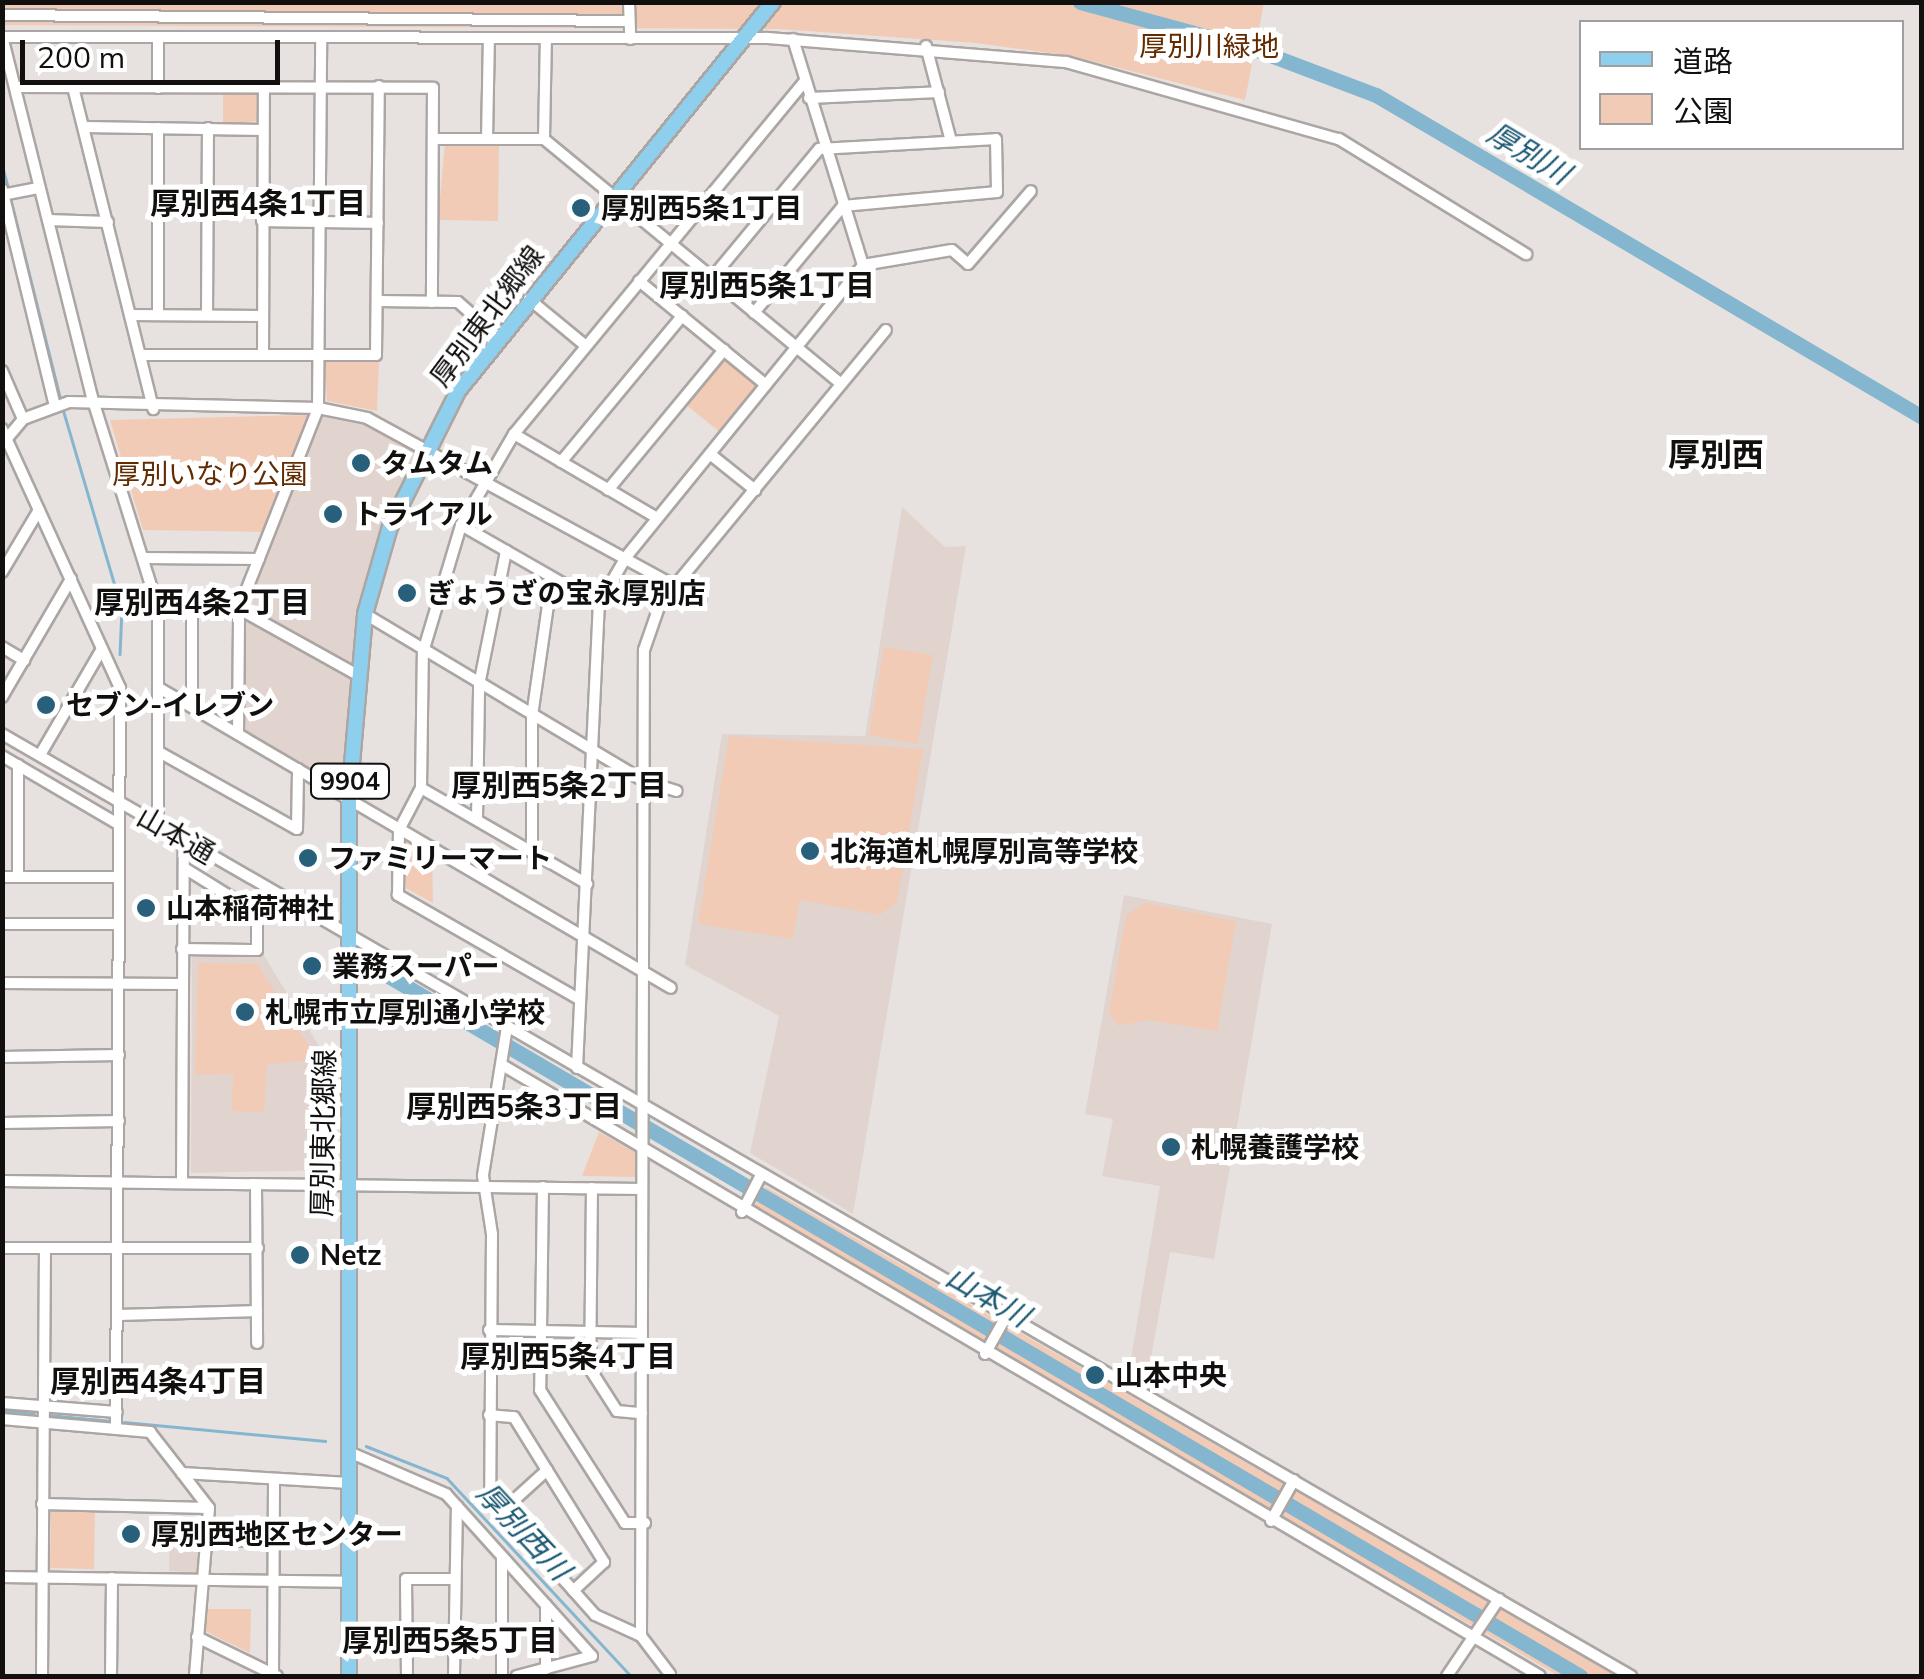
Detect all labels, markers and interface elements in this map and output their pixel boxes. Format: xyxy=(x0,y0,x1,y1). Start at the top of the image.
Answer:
scale bar xyxy=(25,20,285,82)
legend xyxy=(1579,20,1904,150)
park label: 厚別川緑地 xyxy=(1139,29,1279,63)
text: 200 m xyxy=(37,38,125,76)
text: 道路 xyxy=(1673,42,1733,80)
text: 公園 xyxy=(1673,92,1733,130)
water label: 厚別川 xyxy=(1481,114,1577,192)
district label: 厚別西4条1丁目 xyxy=(150,185,366,221)
place label: 厚別西5条1丁目 xyxy=(601,191,803,225)
marker: 厚別西5条1丁目 xyxy=(570,197,592,219)
street label: 厚別東北郷線 xyxy=(423,239,551,393)
district label: 厚別西5条1丁目 xyxy=(659,267,875,303)
district label: 厚別西 xyxy=(1668,435,1764,473)
place label: タムタム xyxy=(381,446,493,480)
marker: タムタム xyxy=(350,452,372,474)
park label: 厚別いなり公園 xyxy=(112,457,308,491)
place label: トライアル xyxy=(353,497,493,531)
marker: トライアル xyxy=(322,503,344,525)
place label: ぎょうざの宝永厚別店 xyxy=(427,576,707,610)
marker: ぎょうざの宝永厚別店 xyxy=(396,582,418,604)
district label: 厚別西4条2丁目 xyxy=(94,584,310,620)
place label: セブン-イレブン xyxy=(66,688,274,722)
marker: セブン-イレブン xyxy=(35,694,57,716)
road number: 9904 xyxy=(310,761,390,801)
district label: 厚別西5条2丁目 xyxy=(451,767,667,803)
street label: 山本通 xyxy=(131,799,221,871)
place label: 北海道札幌厚別高等学校 xyxy=(830,834,1138,868)
marker: 北海道札幌厚別高等学校 xyxy=(799,840,821,862)
place label: ファミリーマート xyxy=(328,841,552,875)
marker: ファミリーマート xyxy=(297,847,319,869)
place label: 山本稲荷神社 xyxy=(166,891,334,925)
marker: 山本稲荷神社 xyxy=(135,897,157,919)
place label: 業務スーパー xyxy=(332,949,500,983)
marker: 業務スーパー xyxy=(301,955,323,977)
place label: 札幌市立厚別通小学校 xyxy=(265,995,545,1029)
marker: 札幌市立厚別通小学校 xyxy=(234,1001,256,1023)
street label: 厚別東北郷線 xyxy=(305,1049,341,1217)
district label: 厚別西5条3丁目 xyxy=(406,1088,622,1124)
place label: 札幌養護学校 xyxy=(1191,1130,1359,1164)
marker: 札幌養護学校 xyxy=(1160,1136,1182,1158)
place label: Netz xyxy=(320,1238,382,1272)
marker: Netz xyxy=(289,1244,311,1266)
water label: 山本川 xyxy=(940,1258,1036,1334)
district label: 厚別西5条4丁目 xyxy=(460,1338,676,1374)
place label: 山本中央 xyxy=(1115,1358,1227,1392)
district label: 厚別西4条4丁目 xyxy=(50,1363,266,1399)
marker: 山本中央 xyxy=(1084,1364,1106,1386)
water label: 厚別西川 xyxy=(470,1475,578,1587)
place label: 厚別西地区センター xyxy=(151,1517,403,1551)
marker: 厚別西地区センター xyxy=(120,1523,142,1545)
district label: 厚別西5条5丁目 xyxy=(342,1622,558,1658)

